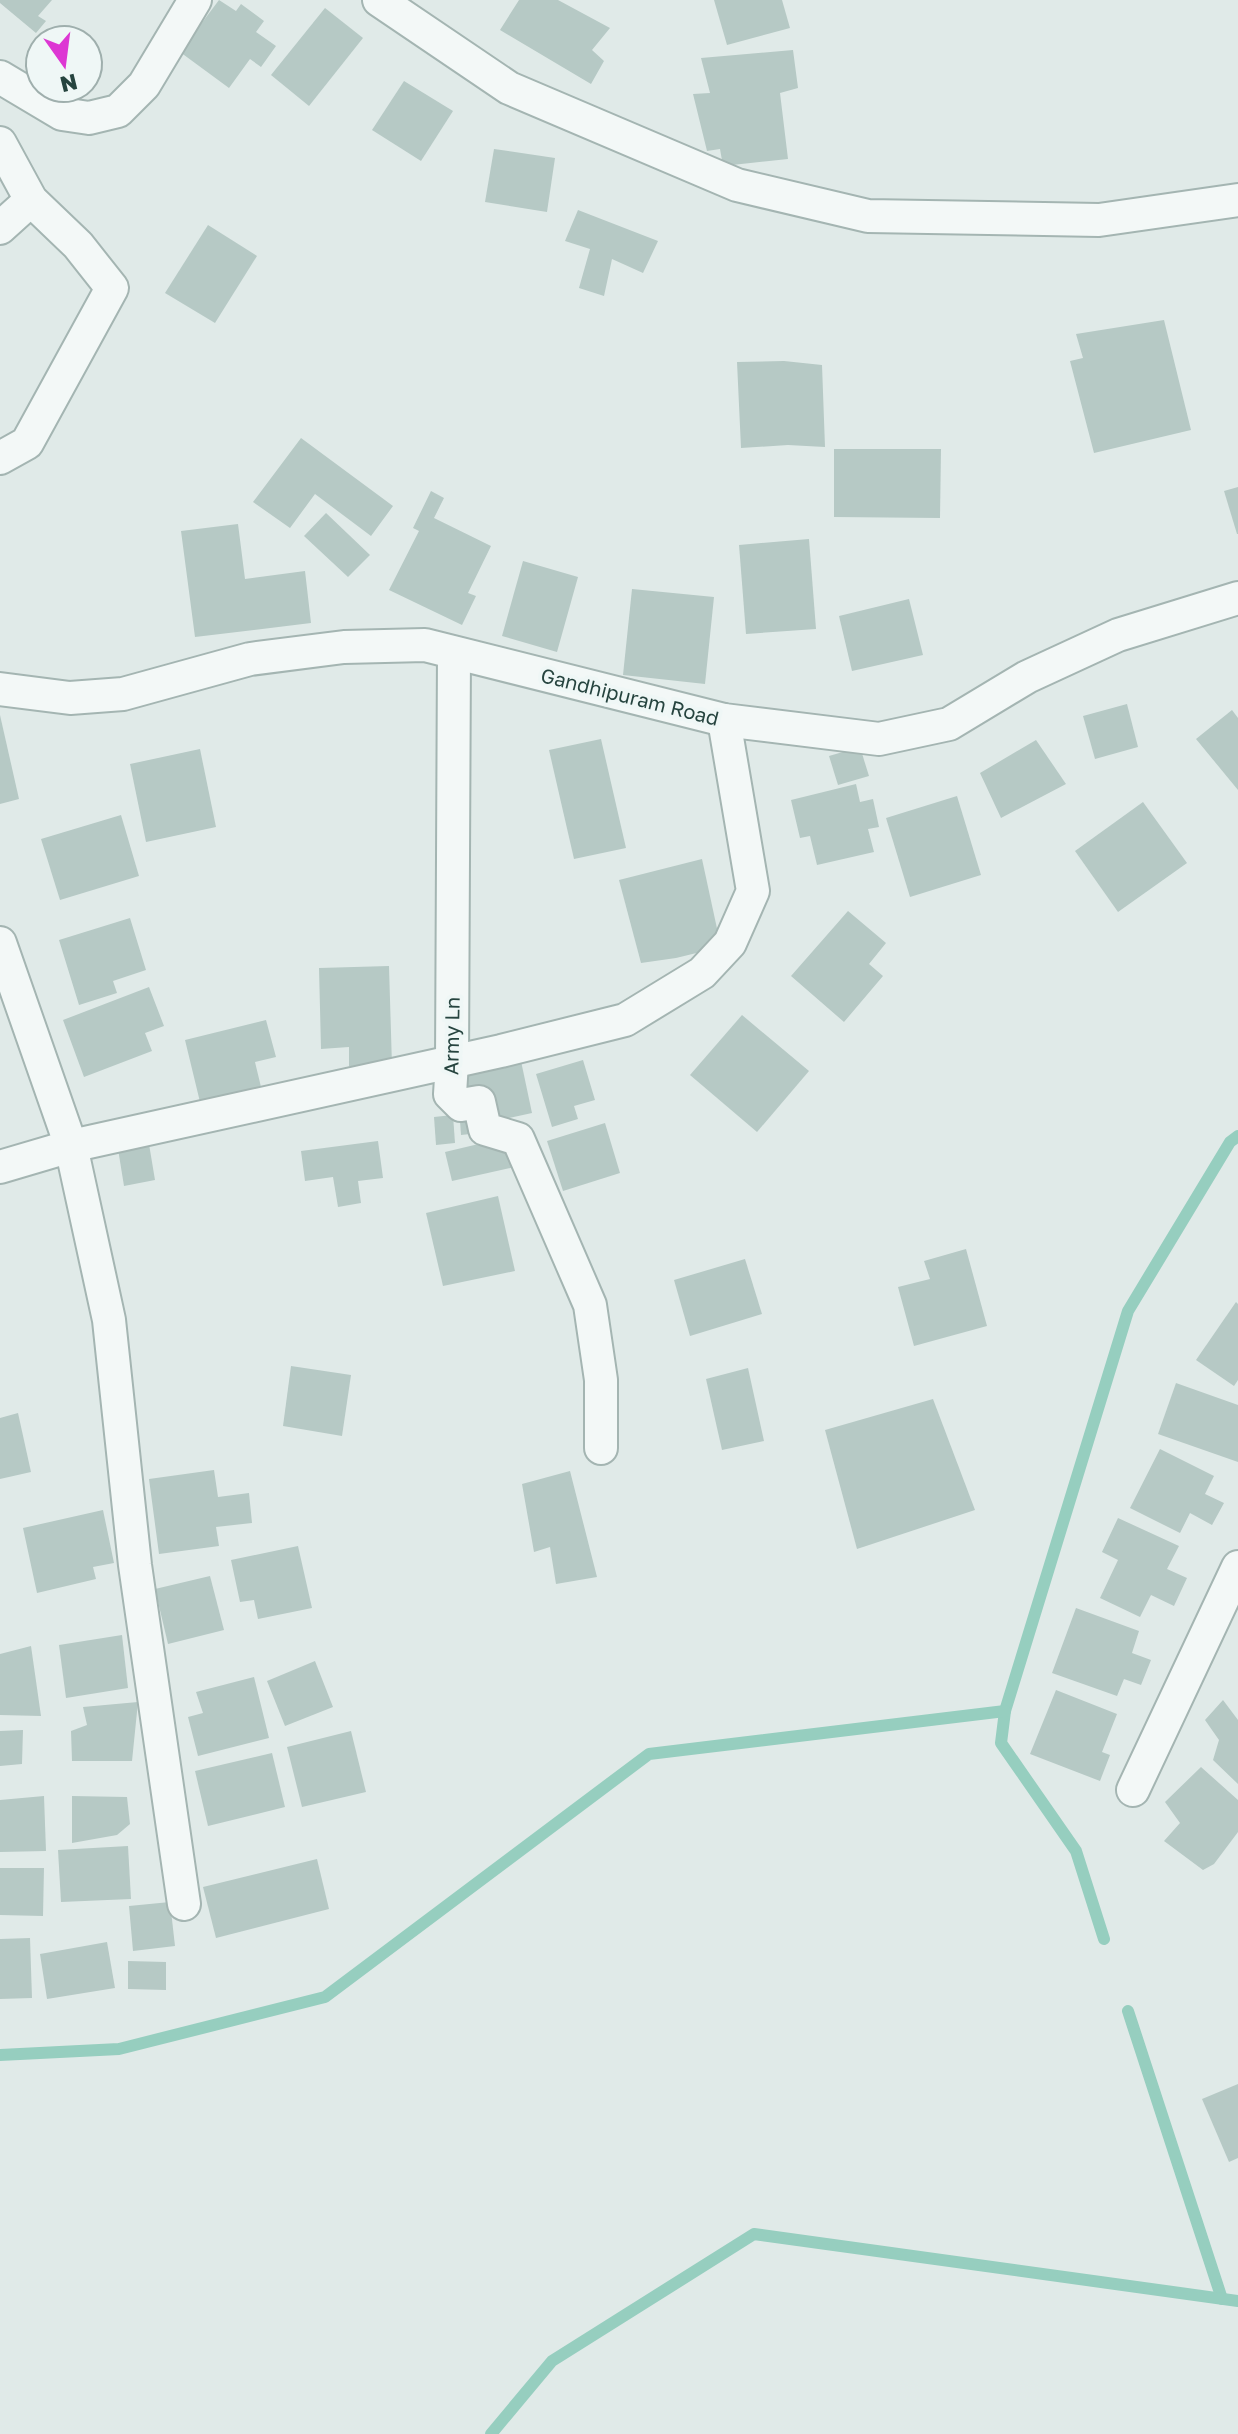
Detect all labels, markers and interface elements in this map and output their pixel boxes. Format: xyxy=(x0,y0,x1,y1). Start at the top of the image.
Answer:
north arrow xyxy=(24,24,104,104)
text: N xyxy=(58,69,80,99)
street label: Gandhipuram Road xyxy=(538,662,722,730)
street label: Army Ln xyxy=(438,997,464,1075)

